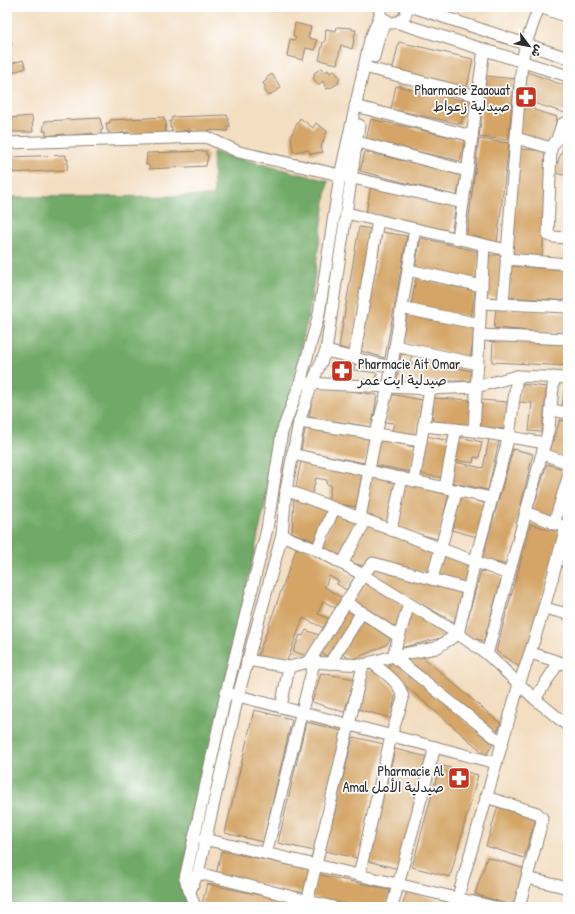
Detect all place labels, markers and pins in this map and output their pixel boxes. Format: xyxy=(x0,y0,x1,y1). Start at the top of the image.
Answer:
place label: Pharmacie Zaaouat صيدلية زعواط xyxy=(415,80,510,115)
pharmacy icon: Pharmacie Zaaouat صيدلية زعواط xyxy=(513,84,539,110)
place label: Pharmacie Ait Omar صيدلية ايت عمر xyxy=(357,354,461,389)
pharmacy icon: Pharmacie Ait Omar صيدلية ايت عمر xyxy=(329,358,355,384)
place label: Pharmacie Al Amal صيدلية الأمل xyxy=(343,761,444,796)
pharmacy icon: Pharmacie Al Amal صيدلية الأمل xyxy=(446,765,472,791)

